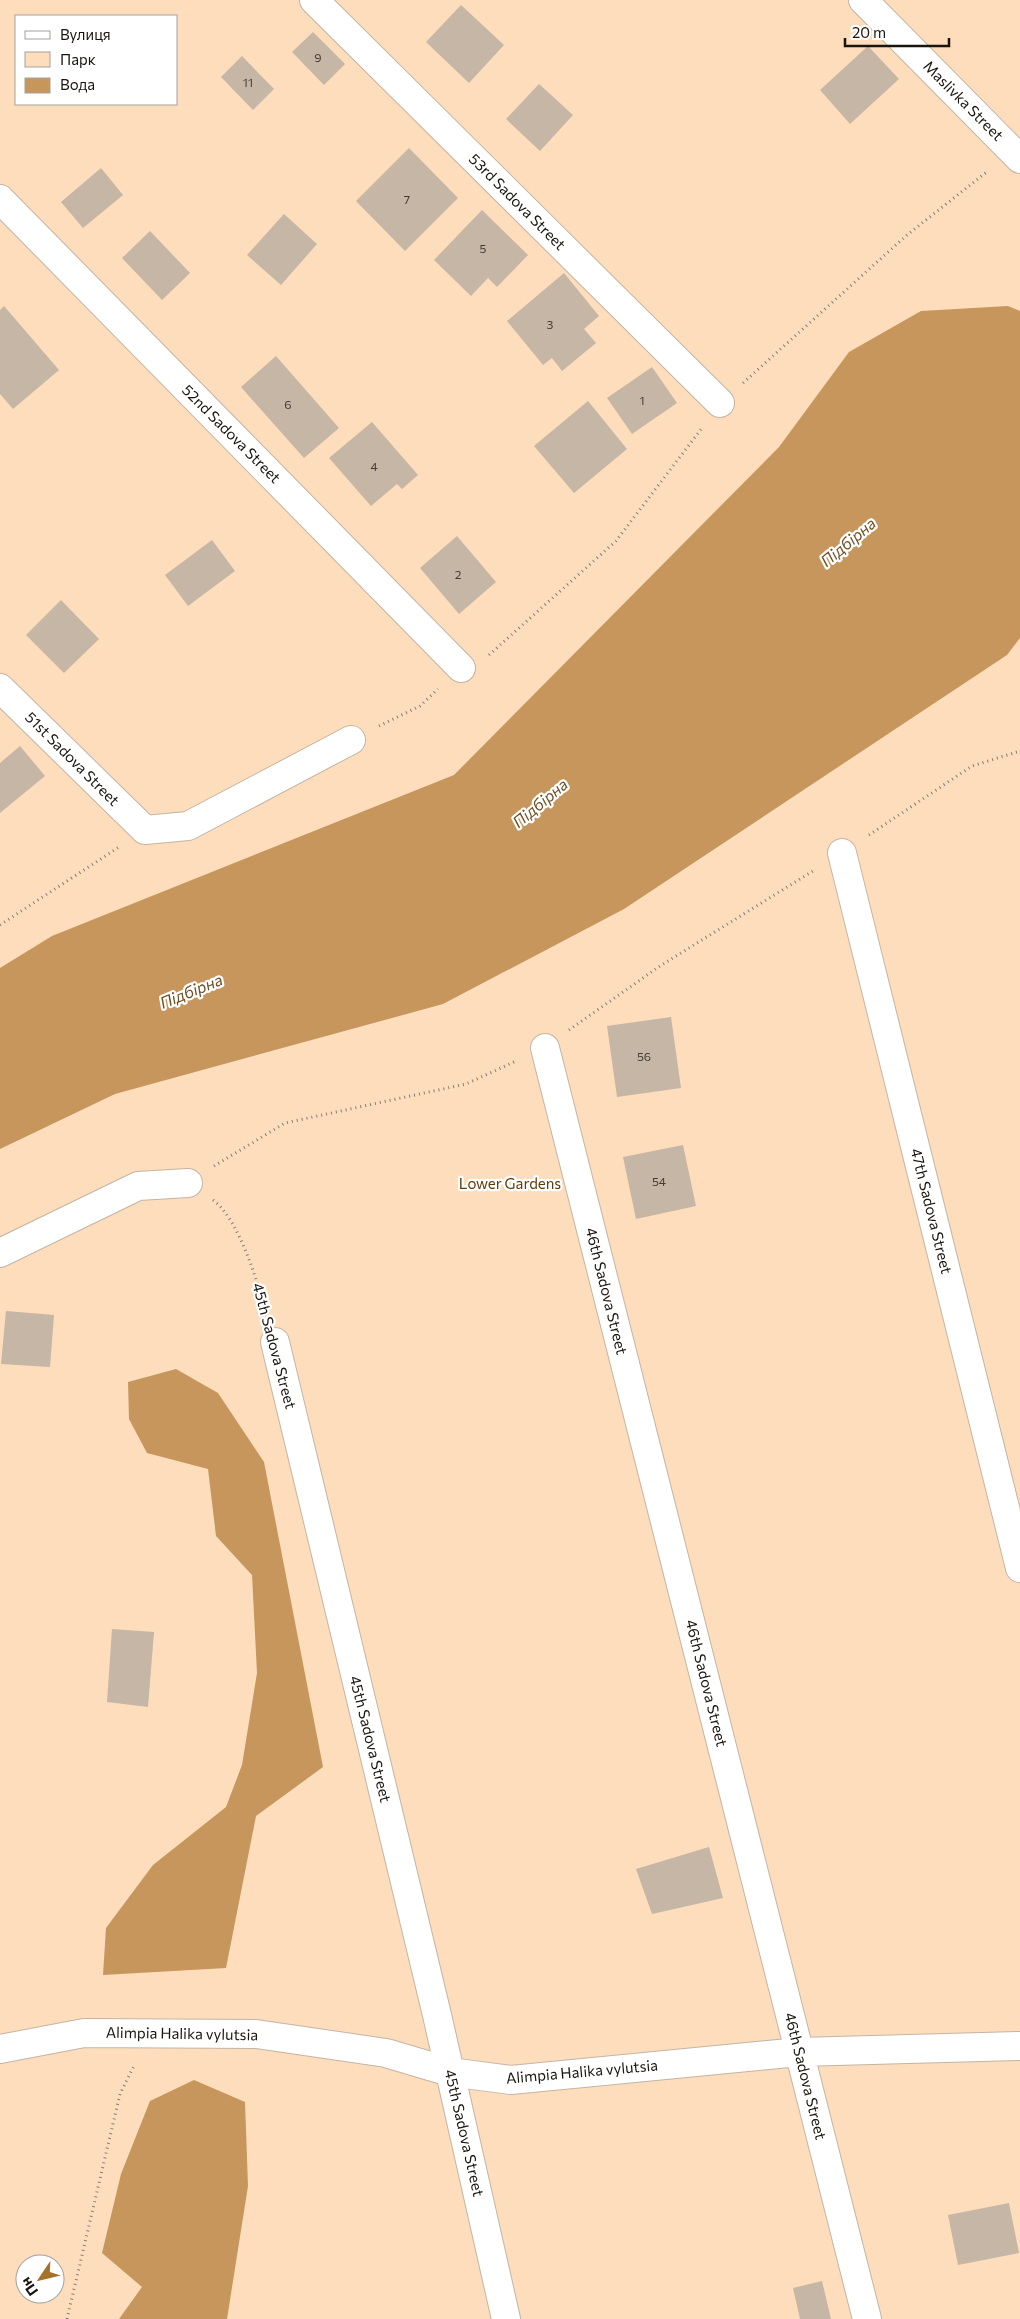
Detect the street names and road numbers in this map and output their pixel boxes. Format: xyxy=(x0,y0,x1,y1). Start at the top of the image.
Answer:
street label: Maslivka Street xyxy=(920,57,1007,144)
street label: 53rd Sadova Street xyxy=(465,150,569,254)
street label: 52nd Sadova Street xyxy=(179,380,285,486)
street label: 51st Sadova Street xyxy=(22,708,123,809)
street label: 47th Sadova Street xyxy=(908,1146,956,1275)
street label: 46th Sadova Street xyxy=(582,1225,631,1356)
street label: 45th Sadova Street xyxy=(249,1281,300,1411)
street label: 46th Sadova Street xyxy=(682,1617,731,1748)
street label: 45th Sadova Street xyxy=(347,1674,395,1804)
street label: 46th Sadova Street xyxy=(781,2010,830,2141)
street label: Alimpia Halika vylutsia xyxy=(106,2023,258,2043)
street label: Alimpia Halika vylutsia xyxy=(505,2055,659,2087)
street label: 45th Sadova Street xyxy=(442,2067,488,2198)

